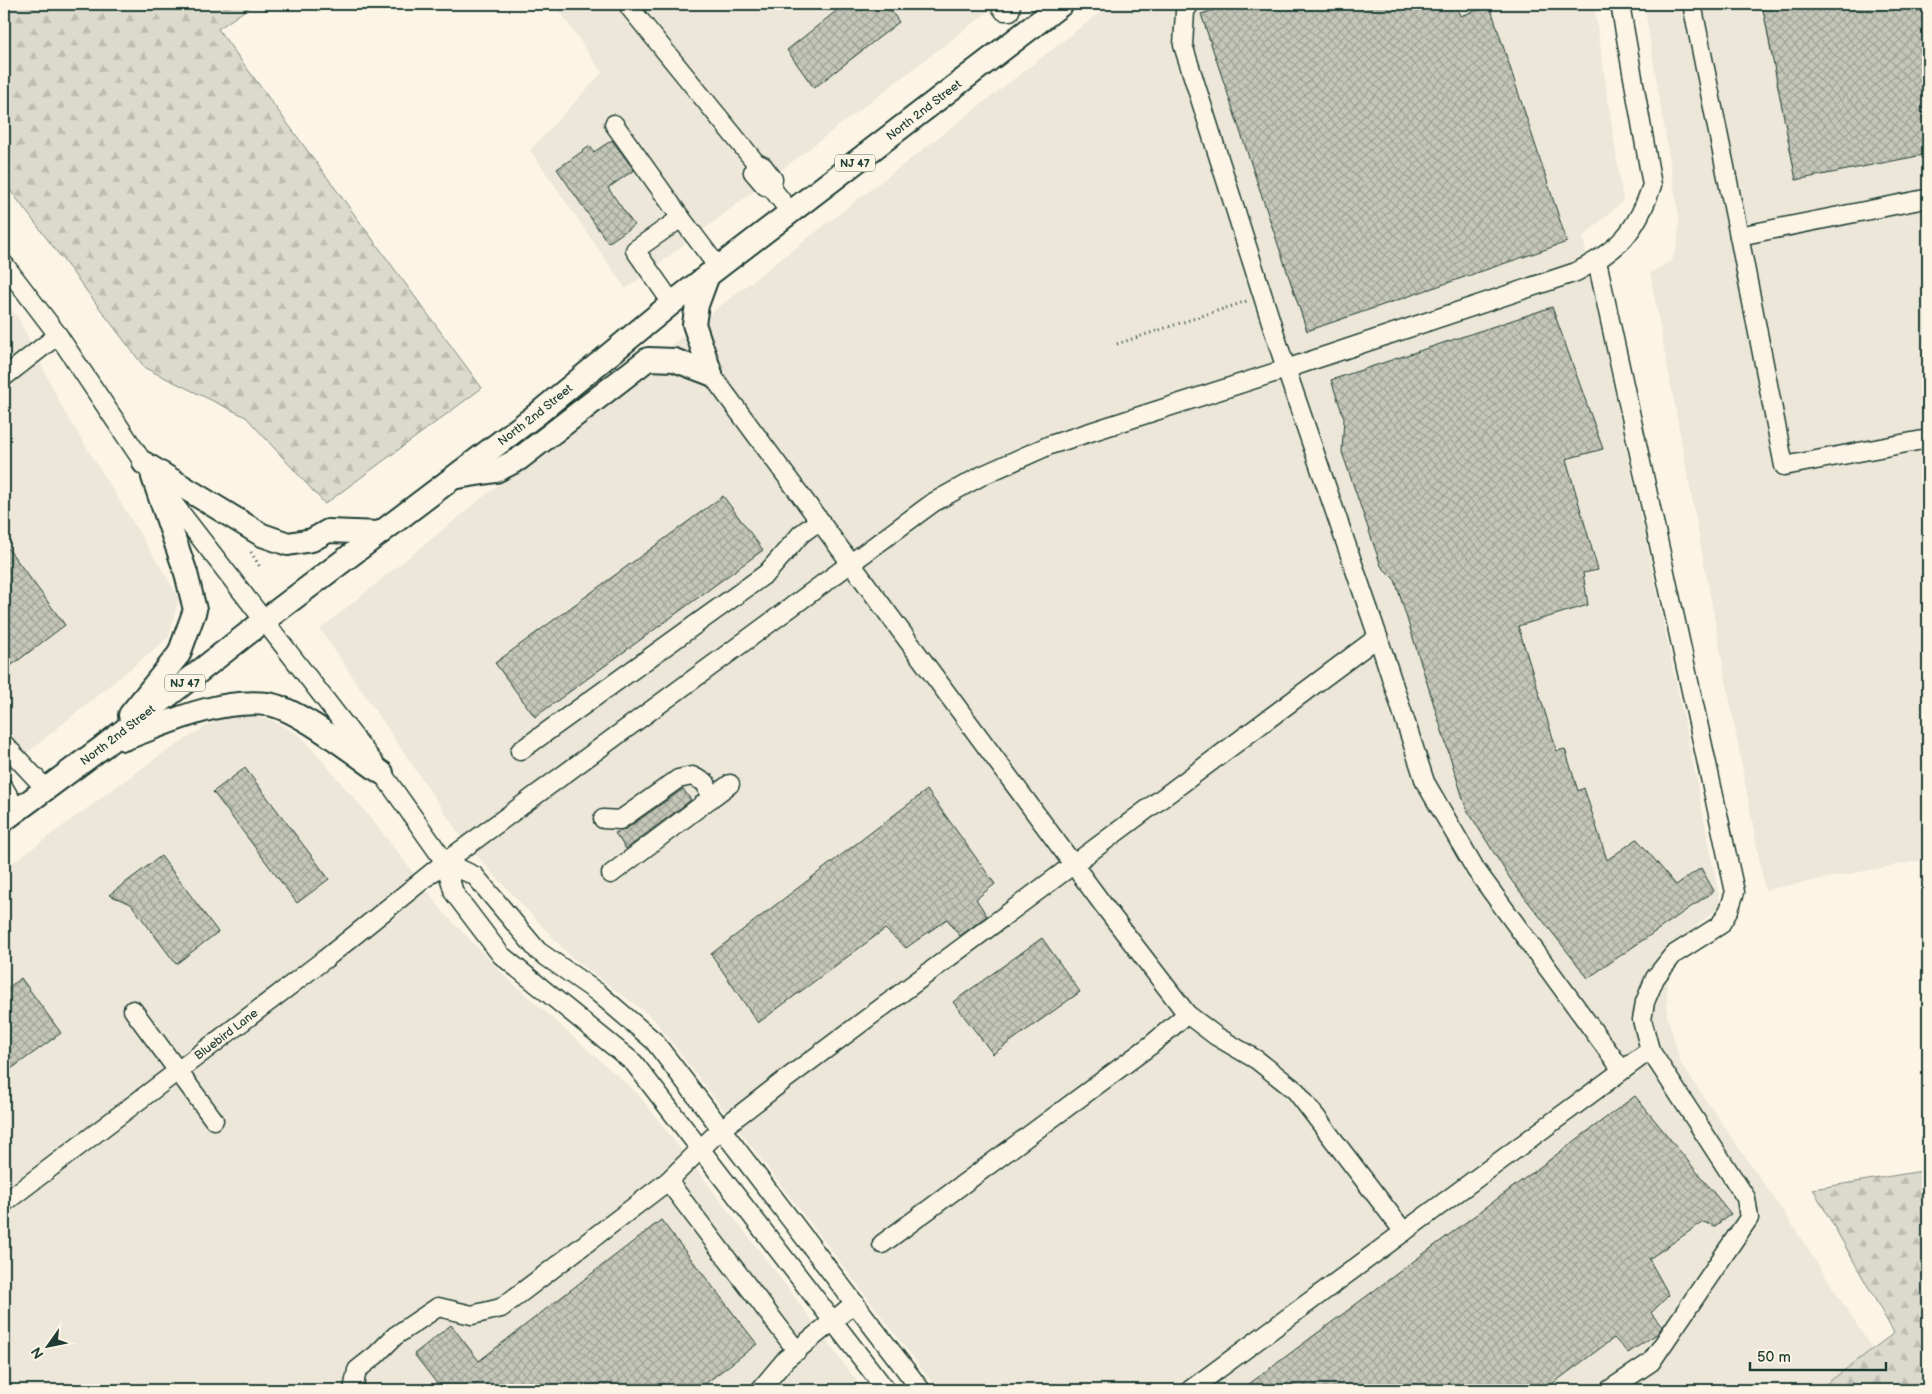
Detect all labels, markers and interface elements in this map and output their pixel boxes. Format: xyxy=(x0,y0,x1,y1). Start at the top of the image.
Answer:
street label: North 2nd Street xyxy=(883,76,964,144)
road number: NJ 47 xyxy=(835,154,875,172)
street label: North 2nd Street xyxy=(495,381,576,449)
road number: NJ 47 xyxy=(165,674,205,691)
street label: North 2nd Street xyxy=(77,701,158,769)
street label: Bluebird Lane xyxy=(191,1005,261,1063)
north arrow xyxy=(22,1322,72,1372)
scale bar xyxy=(1750,1339,1886,1371)
text: N xyxy=(28,1344,48,1362)
text: 50 m xyxy=(1757,1348,1791,1367)

